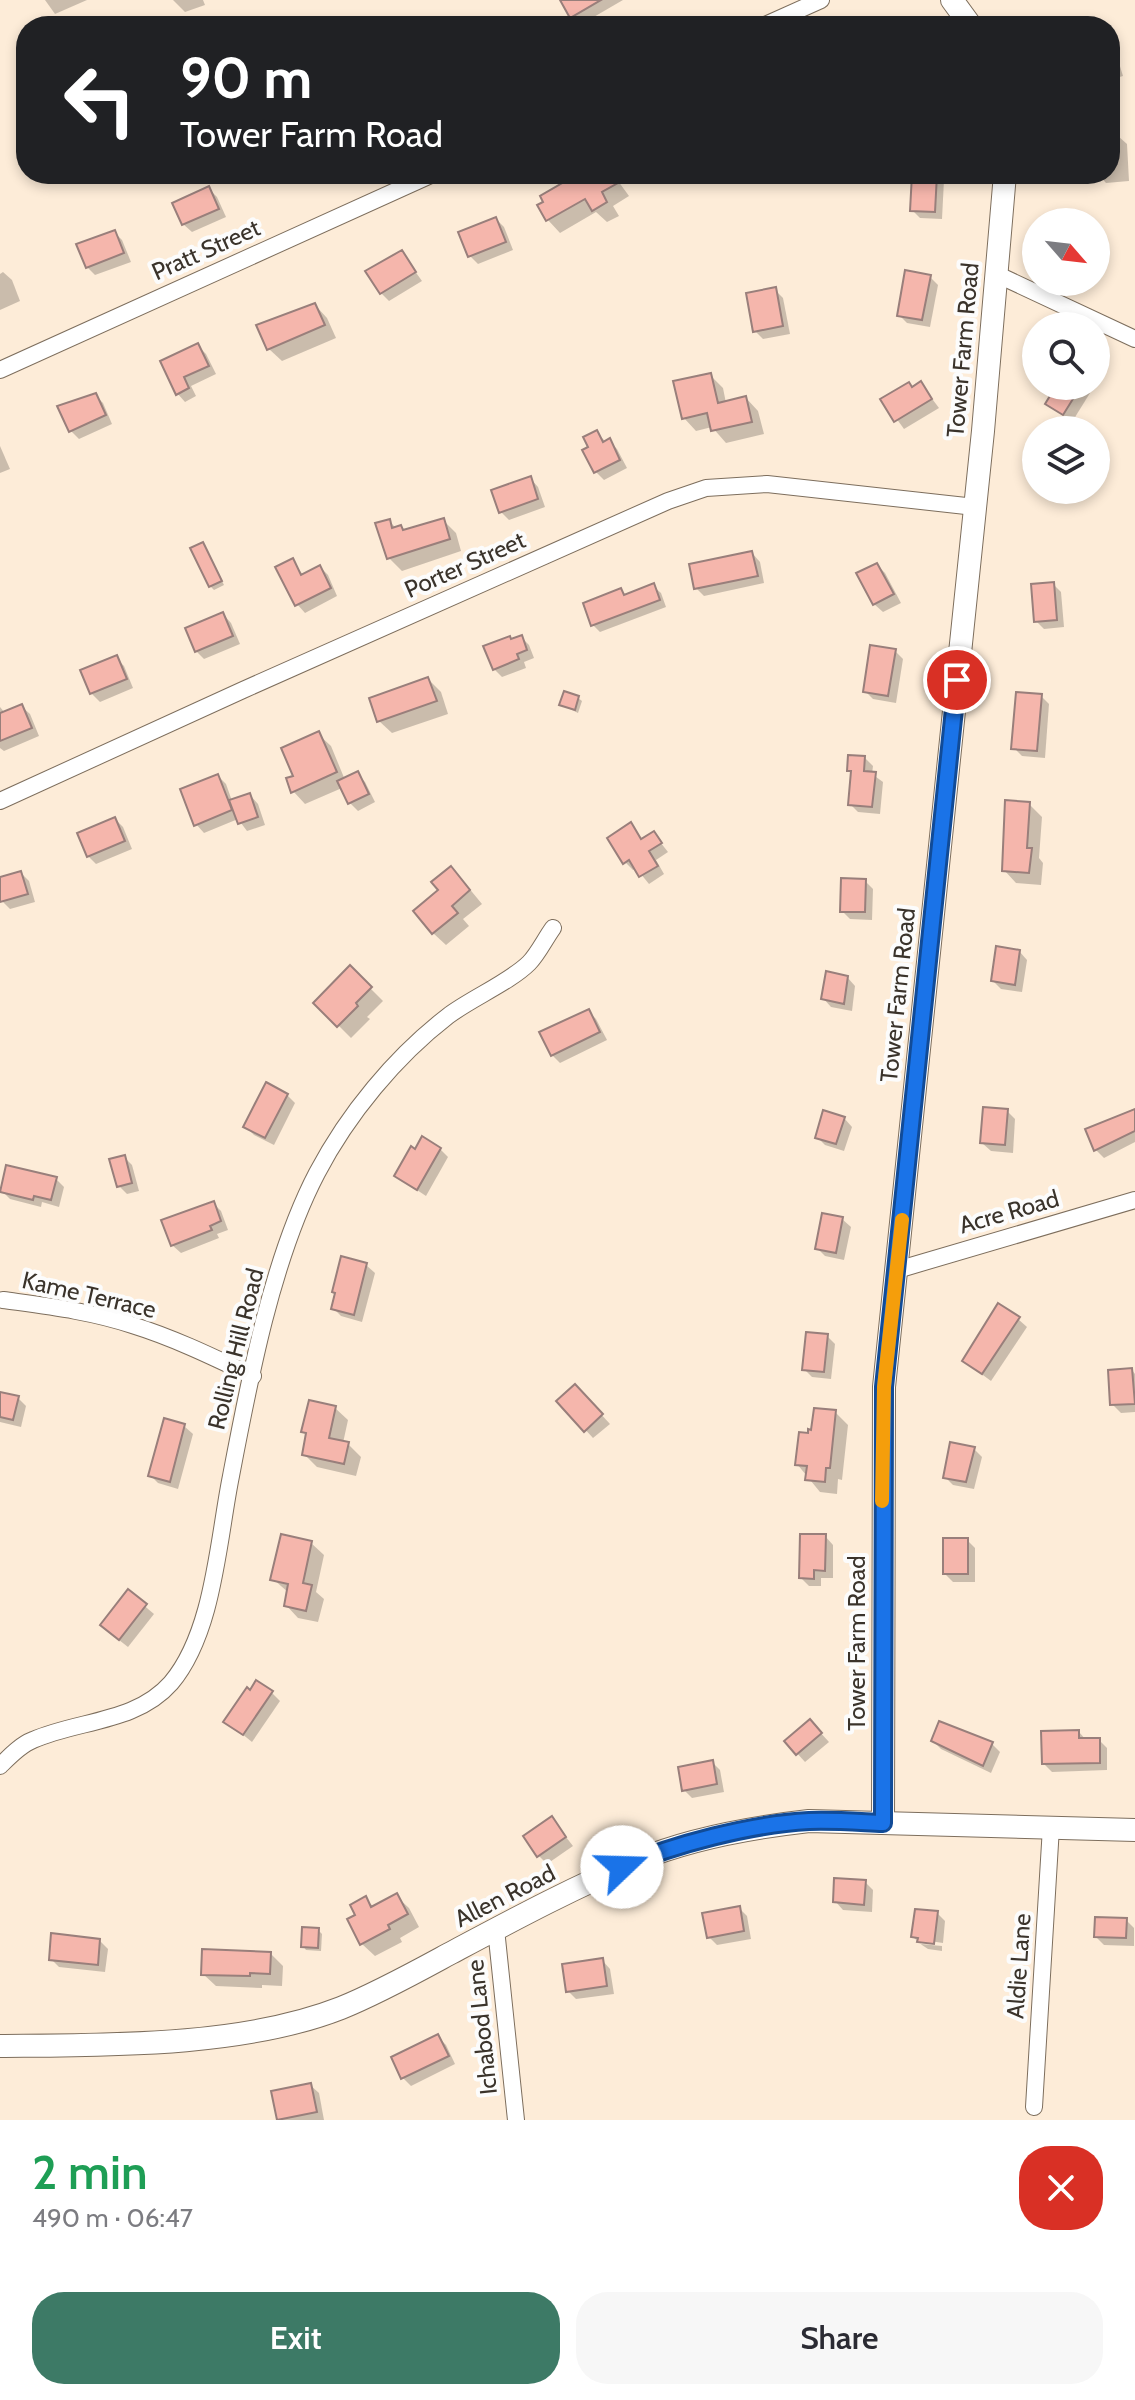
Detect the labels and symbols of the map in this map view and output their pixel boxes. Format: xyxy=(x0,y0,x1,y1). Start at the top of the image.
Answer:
north arrow xyxy=(1022,208,1110,296)
street label: Pratt Street xyxy=(147,213,264,286)
street label: Tower Farm Road xyxy=(940,261,985,439)
street label: Porter Street xyxy=(400,525,530,604)
pin xyxy=(923,646,991,714)
street label: Tower Farm Road xyxy=(874,906,921,1084)
street label: Acre Road xyxy=(956,1183,1062,1240)
street label: Kame Terrace xyxy=(19,1265,159,1324)
street label: Rolling Hill Road xyxy=(201,1265,270,1432)
street label: Tower Farm Road xyxy=(842,1555,871,1731)
position arrow xyxy=(580,1825,664,1909)
street label: Allen Road xyxy=(450,1858,560,1933)
street label: Aldie Lane xyxy=(1000,1912,1037,2020)
street label: Ichabod Lane xyxy=(460,1958,503,2096)

